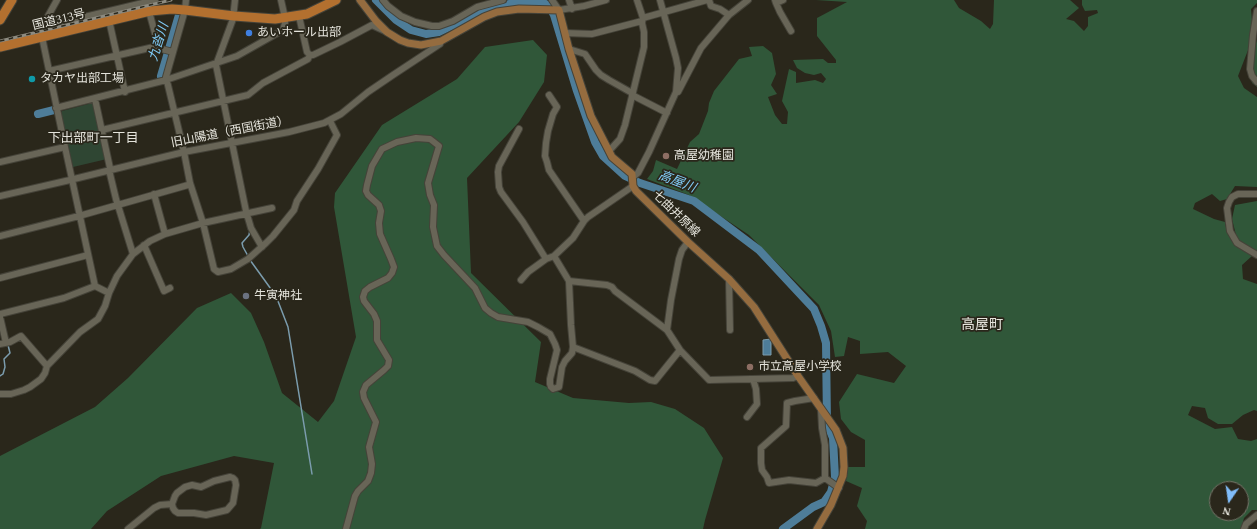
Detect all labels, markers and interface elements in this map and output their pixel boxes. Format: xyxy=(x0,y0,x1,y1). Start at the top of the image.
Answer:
street label: 国道313号 xyxy=(31,6,87,34)
water label: 九沓川 xyxy=(146,21,172,63)
place label: あいホール出部 xyxy=(257,26,341,40)
marker: あいホール出部 xyxy=(244,28,254,38)
place label: タカヤ出部工場 xyxy=(40,72,124,86)
marker: タカヤ出部工場 xyxy=(27,74,37,84)
street label: 旧山陽道（西国街道） xyxy=(170,113,290,151)
district label: 下出部町一丁目 xyxy=(48,131,138,147)
place label: 高屋幼稚園 xyxy=(674,149,734,163)
marker: 高屋幼稚園 xyxy=(661,151,671,161)
water label: 高屋川 xyxy=(656,168,698,196)
street label: 七曲井原線 xyxy=(649,188,703,240)
place label: 牛寅神社 xyxy=(254,289,302,303)
marker: 牛寅神社 xyxy=(241,291,251,301)
district label: 高屋町 xyxy=(961,317,1003,333)
place label: 市立高屋小学校 xyxy=(758,360,842,374)
marker: 市立高屋小学校 xyxy=(745,362,755,372)
north arrow xyxy=(1209,481,1249,521)
text: N xyxy=(1221,505,1232,518)

